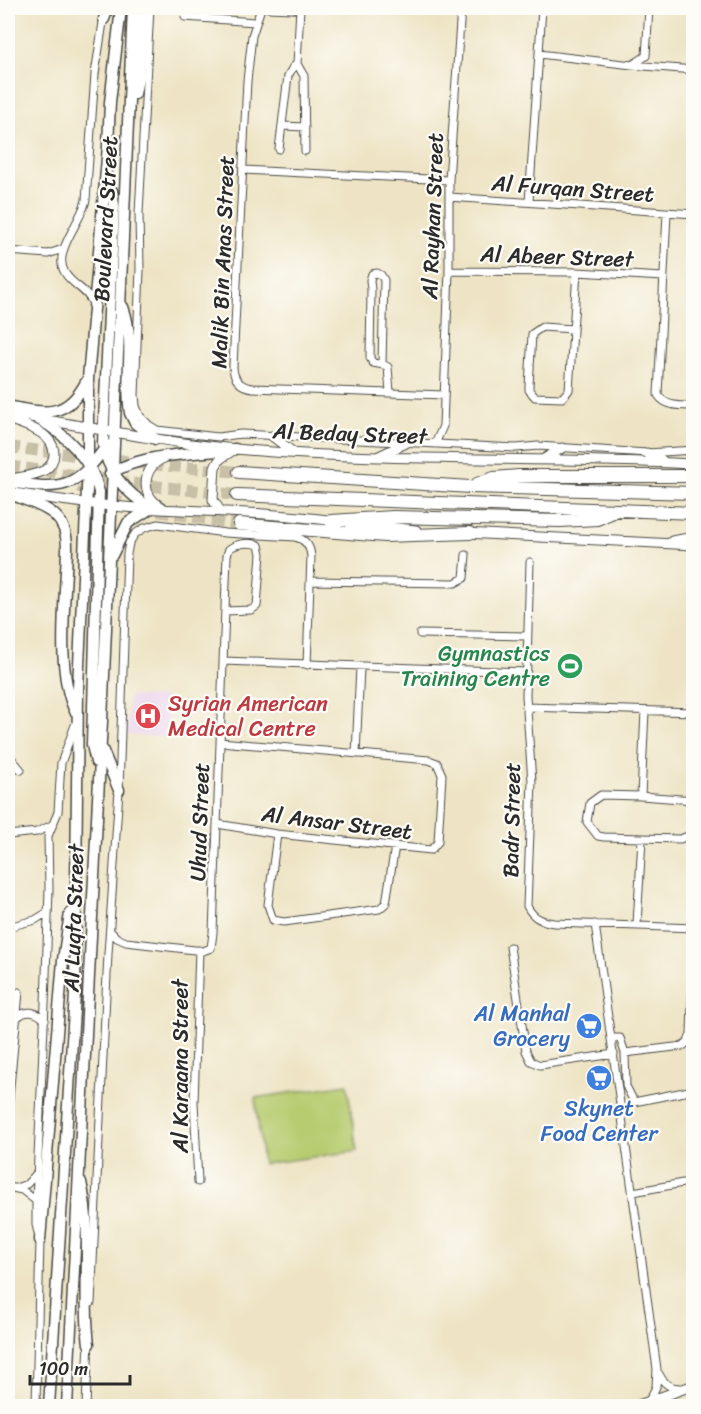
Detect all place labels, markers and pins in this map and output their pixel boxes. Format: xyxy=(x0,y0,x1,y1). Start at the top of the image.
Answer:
place label: Gymnastics Training Centre xyxy=(401,634,551,698)
sports icon: Gymnastics Training Centre xyxy=(555,651,585,681)
place label: Syrian American Medical Centre xyxy=(168,684,328,748)
hospital icon: Syrian American Medical Centre xyxy=(133,701,163,731)
place label: Al Manhal Grocery xyxy=(473,994,571,1058)
supermarket icon: Al Manhal Grocery xyxy=(574,1011,604,1041)
supermarket icon: Skynet Food Center xyxy=(584,1063,614,1093)
place label: Skynet Food Center xyxy=(540,1089,659,1153)

